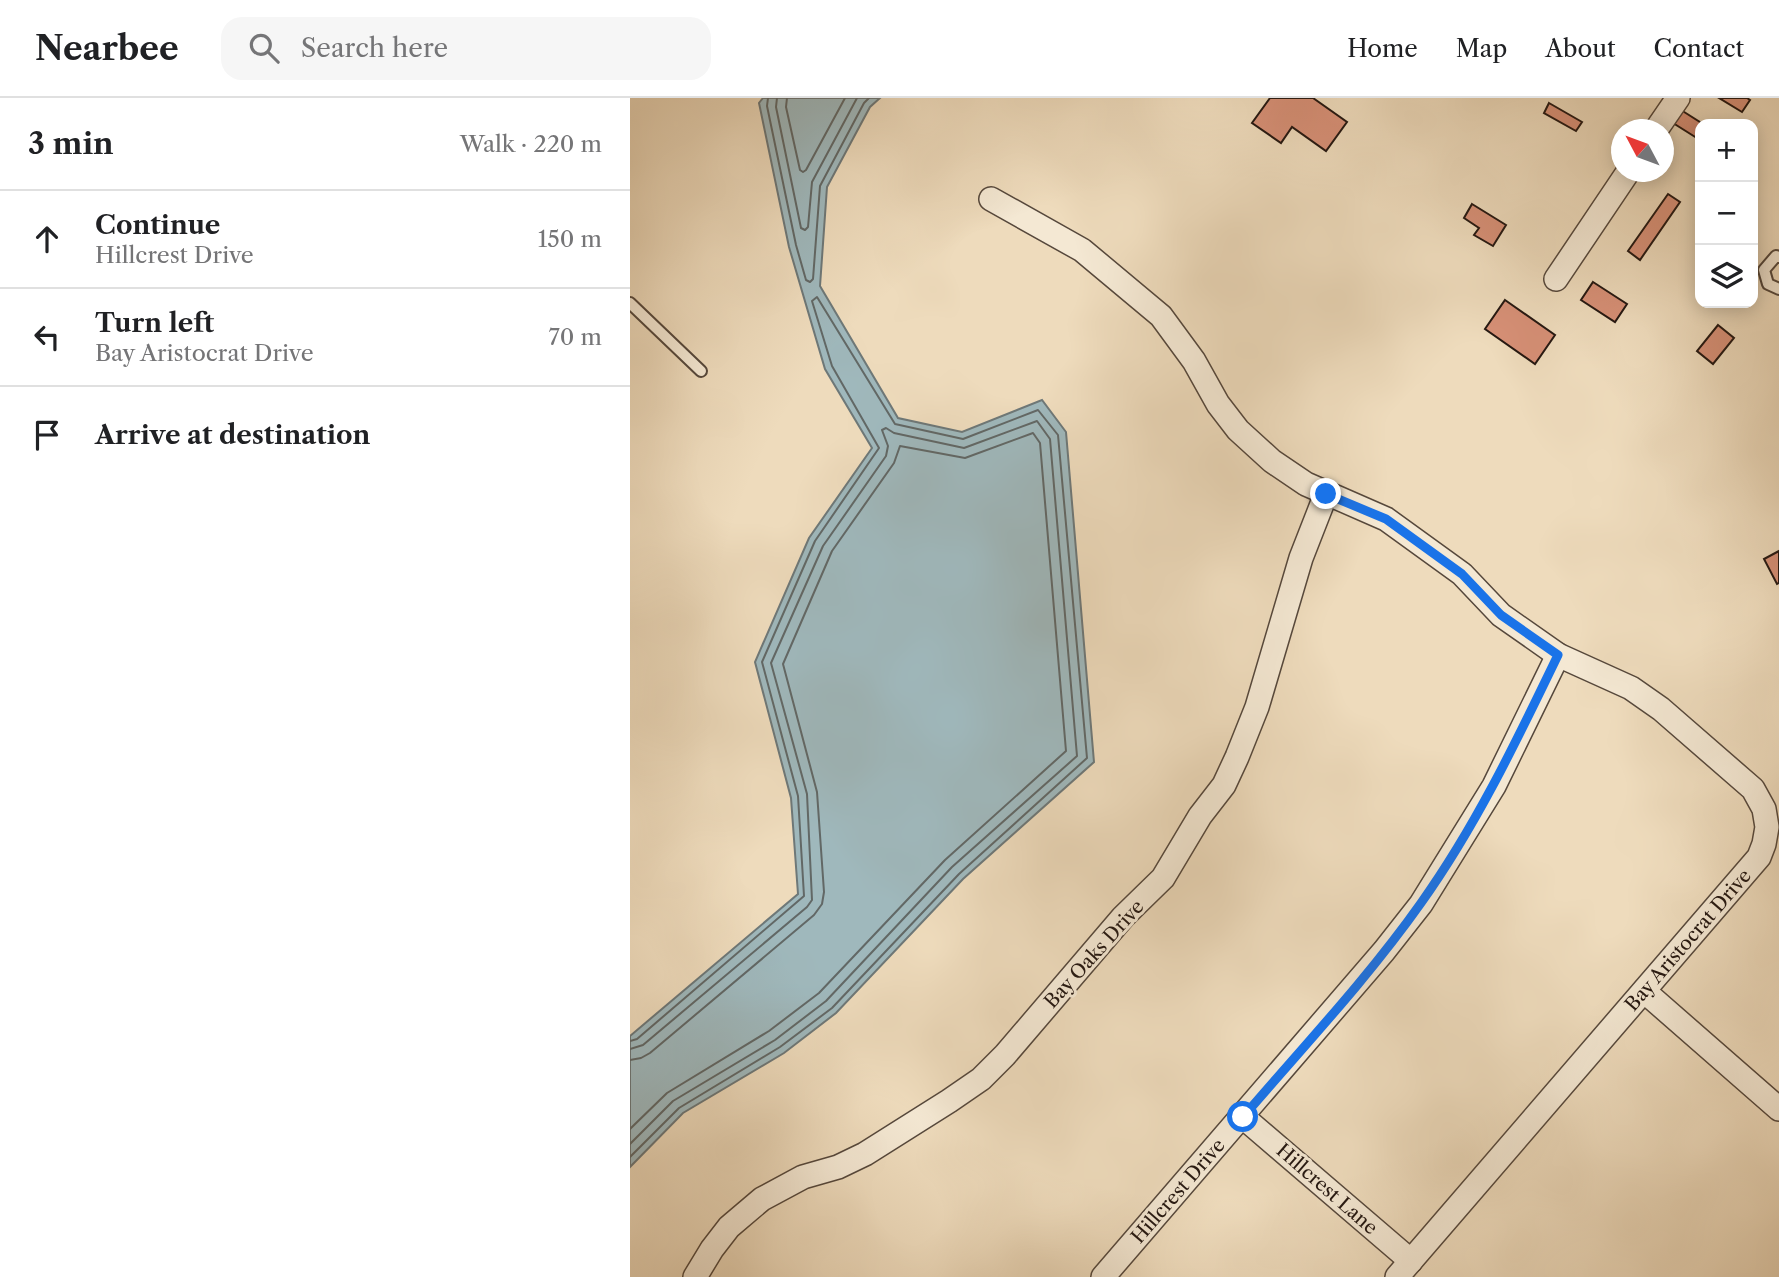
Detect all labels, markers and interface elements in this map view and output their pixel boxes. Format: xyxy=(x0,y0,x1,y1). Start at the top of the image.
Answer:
search box xyxy=(221,17,711,80)
text: Nearbee xyxy=(35,28,179,69)
icon: search xyxy=(245,29,283,67)
text: Search here xyxy=(301,32,448,64)
text: Home xyxy=(1347,34,1418,63)
text: Map xyxy=(1456,34,1507,63)
text: About xyxy=(1545,34,1616,63)
text: Contact xyxy=(1654,34,1744,63)
north arrow xyxy=(1611,119,1674,182)
map controls xyxy=(1695,119,1758,308)
button: + xyxy=(1695,119,1758,182)
text: 3 min xyxy=(28,125,114,162)
text: Walk · 220 m xyxy=(460,130,602,158)
button: − xyxy=(1695,182,1758,245)
text: Continue xyxy=(95,209,220,241)
icon: ahead xyxy=(28,220,66,258)
text: 150 m xyxy=(538,225,602,253)
text: Hillcrest Drive xyxy=(95,241,254,269)
button: layers xyxy=(1695,245,1758,308)
text: Turn left xyxy=(95,307,214,339)
icon: left xyxy=(28,318,66,356)
text: 70 m xyxy=(549,323,602,351)
text: Bay Aristocrat Drive xyxy=(95,339,314,367)
icon: arrive xyxy=(28,416,66,454)
text: Arrive at destination xyxy=(95,419,370,451)
route end xyxy=(1310,478,1341,509)
street label: Bay Aristocrat Drive xyxy=(1620,864,1756,1016)
street label: Bay Oaks Drive xyxy=(1039,895,1149,1013)
route start xyxy=(1227,1101,1258,1132)
street label: Hillcrest Drive xyxy=(1126,1134,1230,1248)
street label: Hillcrest Lane xyxy=(1272,1139,1382,1239)

